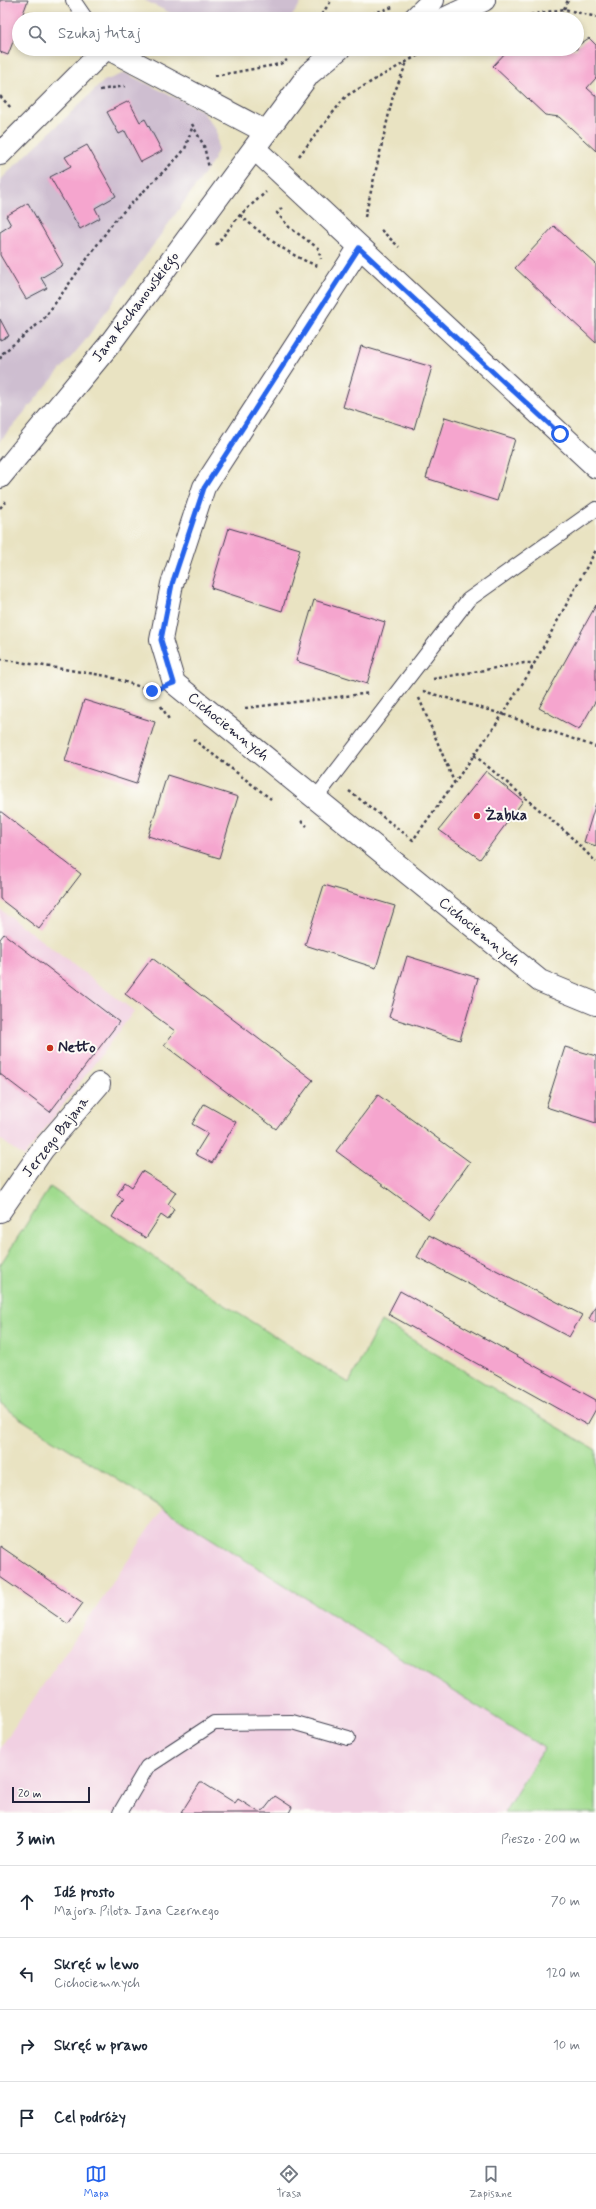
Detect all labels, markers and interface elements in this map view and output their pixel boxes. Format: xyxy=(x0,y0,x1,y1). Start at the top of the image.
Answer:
search box xyxy=(12,12,584,56)
icon: search xyxy=(26,23,48,45)
text: Szukaj tutaj xyxy=(58,24,141,44)
street label: Jana Kochanowskiego xyxy=(88,248,185,367)
route start xyxy=(551,425,569,443)
route end xyxy=(143,682,161,700)
street label: Cichociemnych xyxy=(183,688,273,766)
place label: Żabka xyxy=(485,806,527,826)
marker: Żabka xyxy=(472,811,482,821)
street label: Cichociemnych xyxy=(434,893,524,971)
place label: Netto xyxy=(58,1038,96,1058)
marker: Netto xyxy=(45,1043,55,1053)
street label: Jerzego Bajana xyxy=(18,1091,95,1182)
scale bar xyxy=(12,1785,90,1804)
text: 20 m xyxy=(18,1787,41,1801)
text: 3 min xyxy=(16,1828,55,1850)
text: Pieszo · 200 m xyxy=(501,1831,580,1848)
text: Idź prosto xyxy=(54,1883,115,1903)
icon: ahead xyxy=(16,1891,38,1913)
text: 70 m xyxy=(551,1893,580,1910)
text: Majora Pilota Jana Czernego xyxy=(54,1903,219,1920)
text: Skręć w lewo xyxy=(54,1955,139,1975)
icon: left xyxy=(16,1963,38,1985)
text: 120 m xyxy=(546,1965,580,1982)
text: Cichociemnych xyxy=(54,1975,140,1992)
icon: right xyxy=(16,2035,38,2057)
text: Skręć w prawo xyxy=(54,2036,148,2056)
text: 10 m xyxy=(553,2037,580,2054)
icon: arrive xyxy=(16,2107,38,2129)
text: Cel podróży xyxy=(54,2108,126,2128)
tab: Mapa xyxy=(84,2163,109,2201)
tab: Trasa xyxy=(277,2163,301,2201)
tab: Zapisane xyxy=(469,2163,512,2201)

